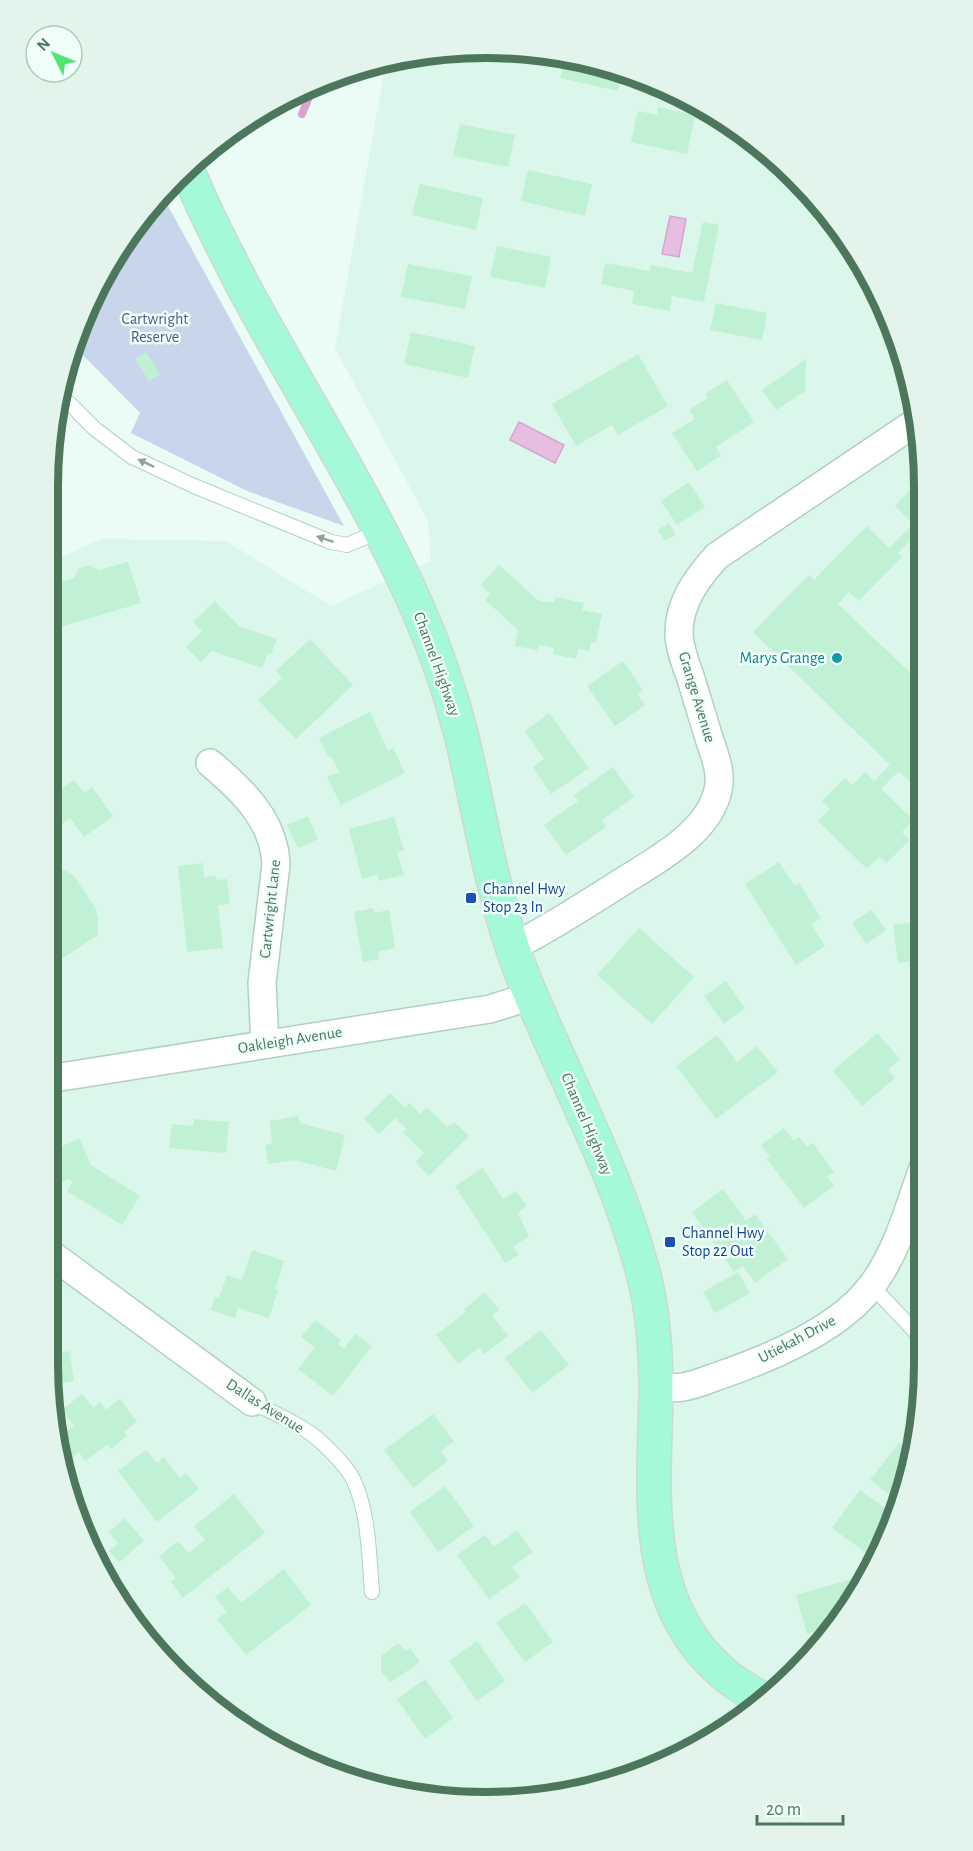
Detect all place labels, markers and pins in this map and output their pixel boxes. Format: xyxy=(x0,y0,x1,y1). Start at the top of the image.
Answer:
place label: Marys Grange xyxy=(740,650,825,667)
marker: Marys Grange xyxy=(830,651,844,665)
place label: Channel Hwy Stop 23 In xyxy=(483,881,565,915)
marker: Channel Hwy Stop 23 In xyxy=(464,891,478,905)
place label: Channel Hwy Stop 22 Out xyxy=(682,1225,764,1259)
marker: Channel Hwy Stop 22 Out xyxy=(663,1235,677,1249)

